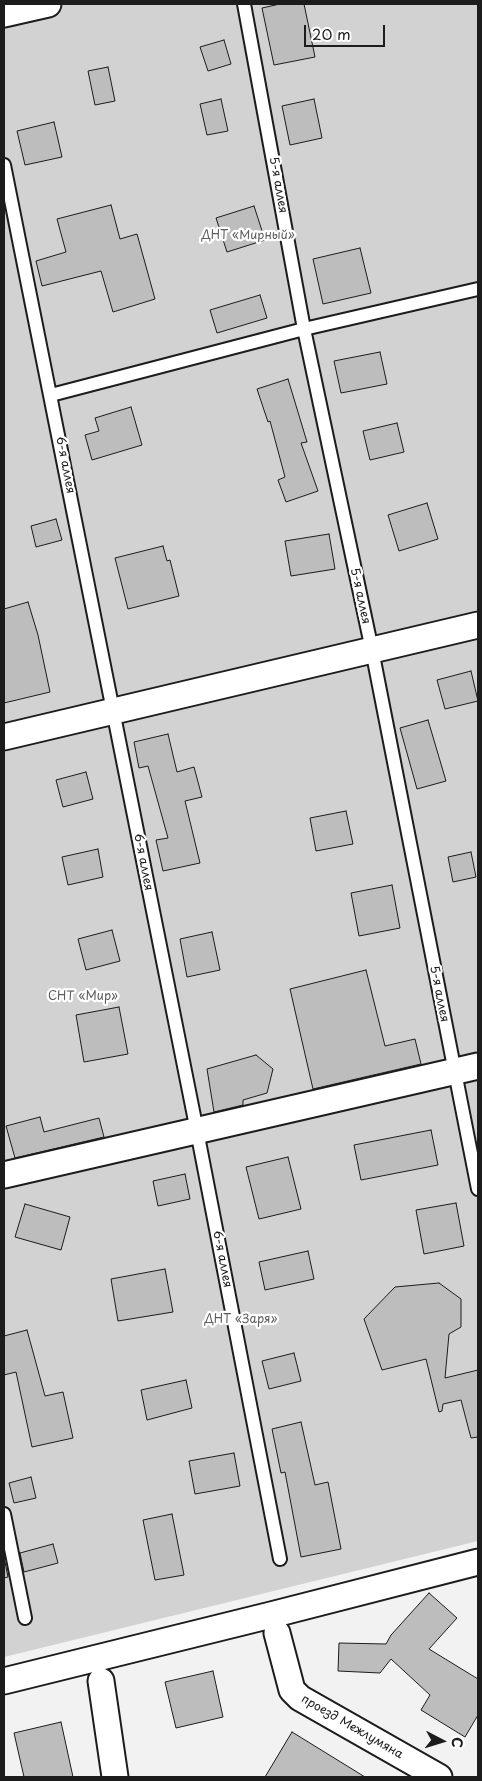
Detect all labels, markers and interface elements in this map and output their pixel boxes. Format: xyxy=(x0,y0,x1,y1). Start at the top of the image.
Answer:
scale bar xyxy=(307,15,388,47)
text: 20 m xyxy=(312,22,351,45)
street label: 5-я аллея xyxy=(266,156,290,214)
park label: ДНТ «Мирный» xyxy=(201,229,295,243)
street label: 6-я аллея xyxy=(52,435,78,495)
street label: 5-я аллея xyxy=(347,567,373,625)
street label: 6-я аллея xyxy=(130,832,156,892)
street label: 5-я аллея xyxy=(426,965,452,1023)
park label: СНТ «Мир» xyxy=(48,990,118,1004)
street label: 6-я аллея xyxy=(209,1229,235,1289)
park label: ДНТ «Заря» xyxy=(205,1313,277,1327)
street label: проезд Межлумяна xyxy=(299,1692,405,1762)
north arrow xyxy=(417,1716,467,1766)
text: С xyxy=(447,1736,468,1749)

